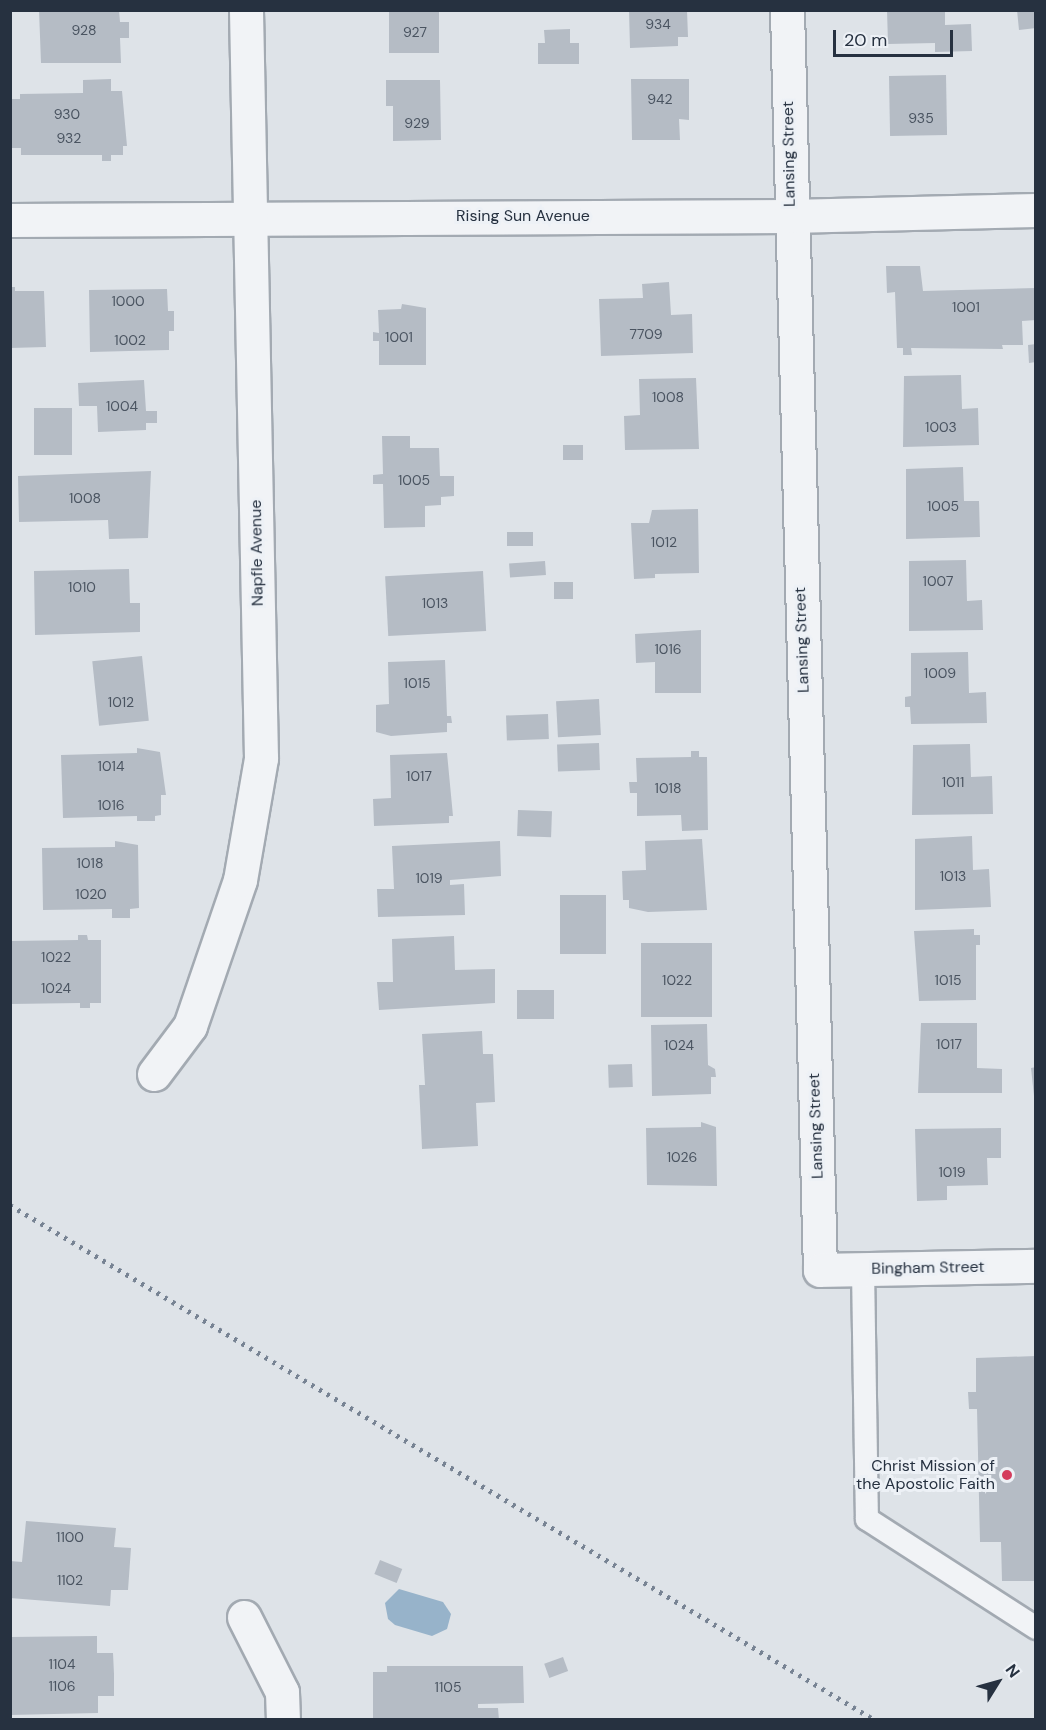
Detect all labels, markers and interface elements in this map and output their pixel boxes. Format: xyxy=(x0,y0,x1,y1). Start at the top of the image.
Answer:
house number: 934 xyxy=(645,16,671,32)
scale bar xyxy=(836,18,956,56)
house number: 928 xyxy=(72,22,96,38)
house number: 927 xyxy=(403,24,427,40)
text: 20 m xyxy=(844,28,887,52)
house number: 942 xyxy=(647,91,673,107)
street label: Lansing Street xyxy=(778,101,800,207)
house number: 930 xyxy=(54,106,80,122)
house number: 935 xyxy=(908,110,934,126)
house number: 929 xyxy=(404,115,430,131)
house number: 932 xyxy=(57,130,81,146)
street label: Rising Sun Avenue xyxy=(456,206,590,226)
house number: 1000 xyxy=(111,293,145,309)
house number: 1001 xyxy=(952,299,980,315)
house number: 7709 xyxy=(629,326,663,342)
house number: 1001 xyxy=(385,329,413,345)
house number: 1002 xyxy=(114,332,146,348)
house number: 1008 xyxy=(652,389,684,405)
house number: 1004 xyxy=(106,398,138,414)
house number: 1003 xyxy=(925,419,957,435)
house number: 1005 xyxy=(398,472,430,488)
house number: 1008 xyxy=(69,490,101,506)
house number: 1005 xyxy=(927,498,959,514)
street label: Napfle Avenue xyxy=(246,500,268,606)
house number: 1012 xyxy=(651,534,677,550)
house number: 1007 xyxy=(923,573,953,589)
house number: 1010 xyxy=(68,579,96,595)
street label: Lansing Street xyxy=(791,587,813,693)
house number: 1013 xyxy=(422,595,448,611)
house number: 1016 xyxy=(654,641,682,657)
house number: 1009 xyxy=(924,665,956,681)
house number: 1015 xyxy=(404,675,430,691)
house number: 1012 xyxy=(108,694,134,710)
house number: 1014 xyxy=(98,758,124,774)
house number: 1017 xyxy=(406,768,432,784)
house number: 1011 xyxy=(942,774,964,790)
house number: 1018 xyxy=(655,780,681,796)
house number: 1016 xyxy=(97,797,125,813)
house number: 1018 xyxy=(77,855,103,871)
house number: 1013 xyxy=(940,868,966,884)
house number: 1019 xyxy=(415,870,443,886)
house number: 1020 xyxy=(75,886,107,902)
house number: 1022 xyxy=(41,949,71,965)
house number: 1022 xyxy=(662,972,692,988)
house number: 1015 xyxy=(935,972,961,988)
house number: 1024 xyxy=(41,980,71,996)
house number: 1017 xyxy=(936,1036,962,1052)
house number: 1024 xyxy=(664,1037,694,1053)
street label: Lansing Street xyxy=(805,1073,827,1179)
house number: 1026 xyxy=(667,1149,697,1165)
house number: 1019 xyxy=(938,1164,966,1180)
street label: Bingham Street xyxy=(871,1257,985,1279)
place label: Christ Mission of the Apostolic Faith xyxy=(856,1456,995,1494)
marker: Christ Mission of the Apostolic Faith xyxy=(1000,1468,1014,1482)
house number: 1100 xyxy=(56,1529,84,1545)
house number: 1102 xyxy=(57,1572,83,1588)
north arrow xyxy=(968,1652,1028,1712)
house number: 1104 xyxy=(49,1656,75,1672)
text: N xyxy=(1001,1660,1025,1682)
house number: 1106 xyxy=(48,1678,76,1694)
house number: 1105 xyxy=(435,1679,461,1695)

